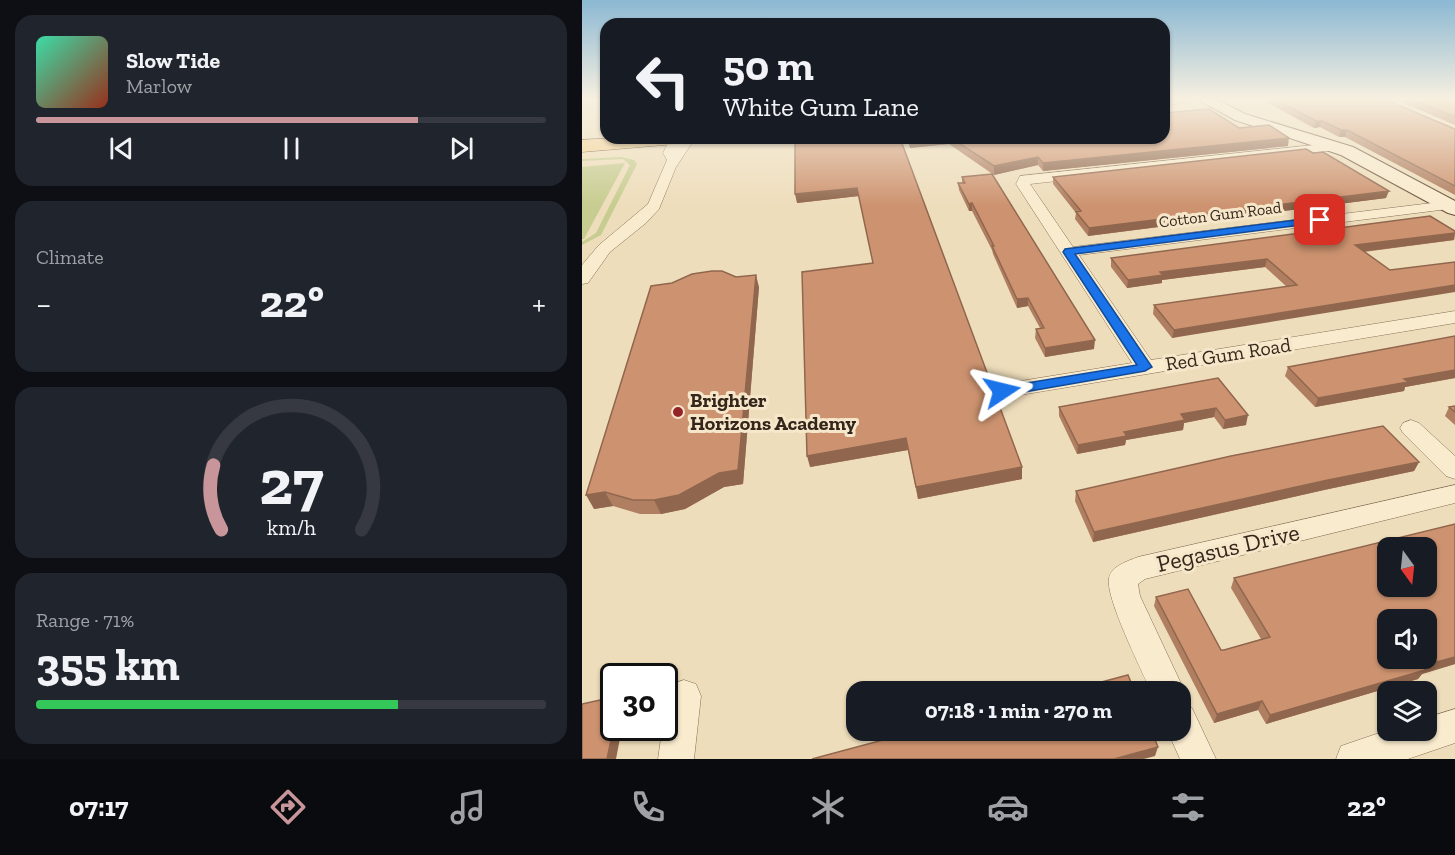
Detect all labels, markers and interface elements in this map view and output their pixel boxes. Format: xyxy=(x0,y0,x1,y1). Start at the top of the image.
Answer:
text: 50 m xyxy=(723,40,814,91)
icon: left xyxy=(624,42,702,120)
text: Slow Tide xyxy=(126,47,220,74)
text: Marlow xyxy=(126,74,192,98)
text: White Gum Lane xyxy=(723,91,919,123)
icon: previous xyxy=(105,132,138,165)
icon: pause xyxy=(275,132,308,165)
icon: next xyxy=(445,132,478,165)
pin xyxy=(1294,194,1345,245)
street label: Cotton Gum Road xyxy=(1158,198,1283,231)
icon: arrive xyxy=(1303,203,1336,236)
text: Climate xyxy=(36,245,104,269)
text: 22° xyxy=(259,275,324,329)
text: − xyxy=(36,284,51,323)
text: + xyxy=(532,284,546,323)
street label: Red Gum Road xyxy=(1163,332,1293,376)
position arrow xyxy=(970,359,1034,423)
place label: Brighter Horizons Academy xyxy=(690,388,856,435)
marker: Brighter Horizons Academy xyxy=(671,405,685,419)
text: 27 xyxy=(259,445,323,520)
text: km/h xyxy=(267,515,315,540)
street label: Pegasus Drive xyxy=(1154,517,1302,578)
north arrow xyxy=(1377,537,1437,597)
map controls xyxy=(1377,537,1437,741)
text: Range · 71% xyxy=(36,608,134,632)
button: sound xyxy=(1377,609,1437,669)
text: 355 km xyxy=(36,638,180,692)
speed limit sign: 30 xyxy=(600,663,678,741)
button: layers xyxy=(1377,681,1437,741)
text: 07:18 · 1 min · 270 m xyxy=(925,697,1112,724)
icon: directions xyxy=(267,786,309,828)
icon: music xyxy=(447,786,489,828)
icon: phone xyxy=(627,786,669,828)
icon: climate xyxy=(807,786,849,828)
icon: car xyxy=(987,786,1029,828)
icon: filters xyxy=(1167,786,1209,828)
text: 07:17 xyxy=(69,791,128,823)
text: 22° xyxy=(1347,791,1386,823)

